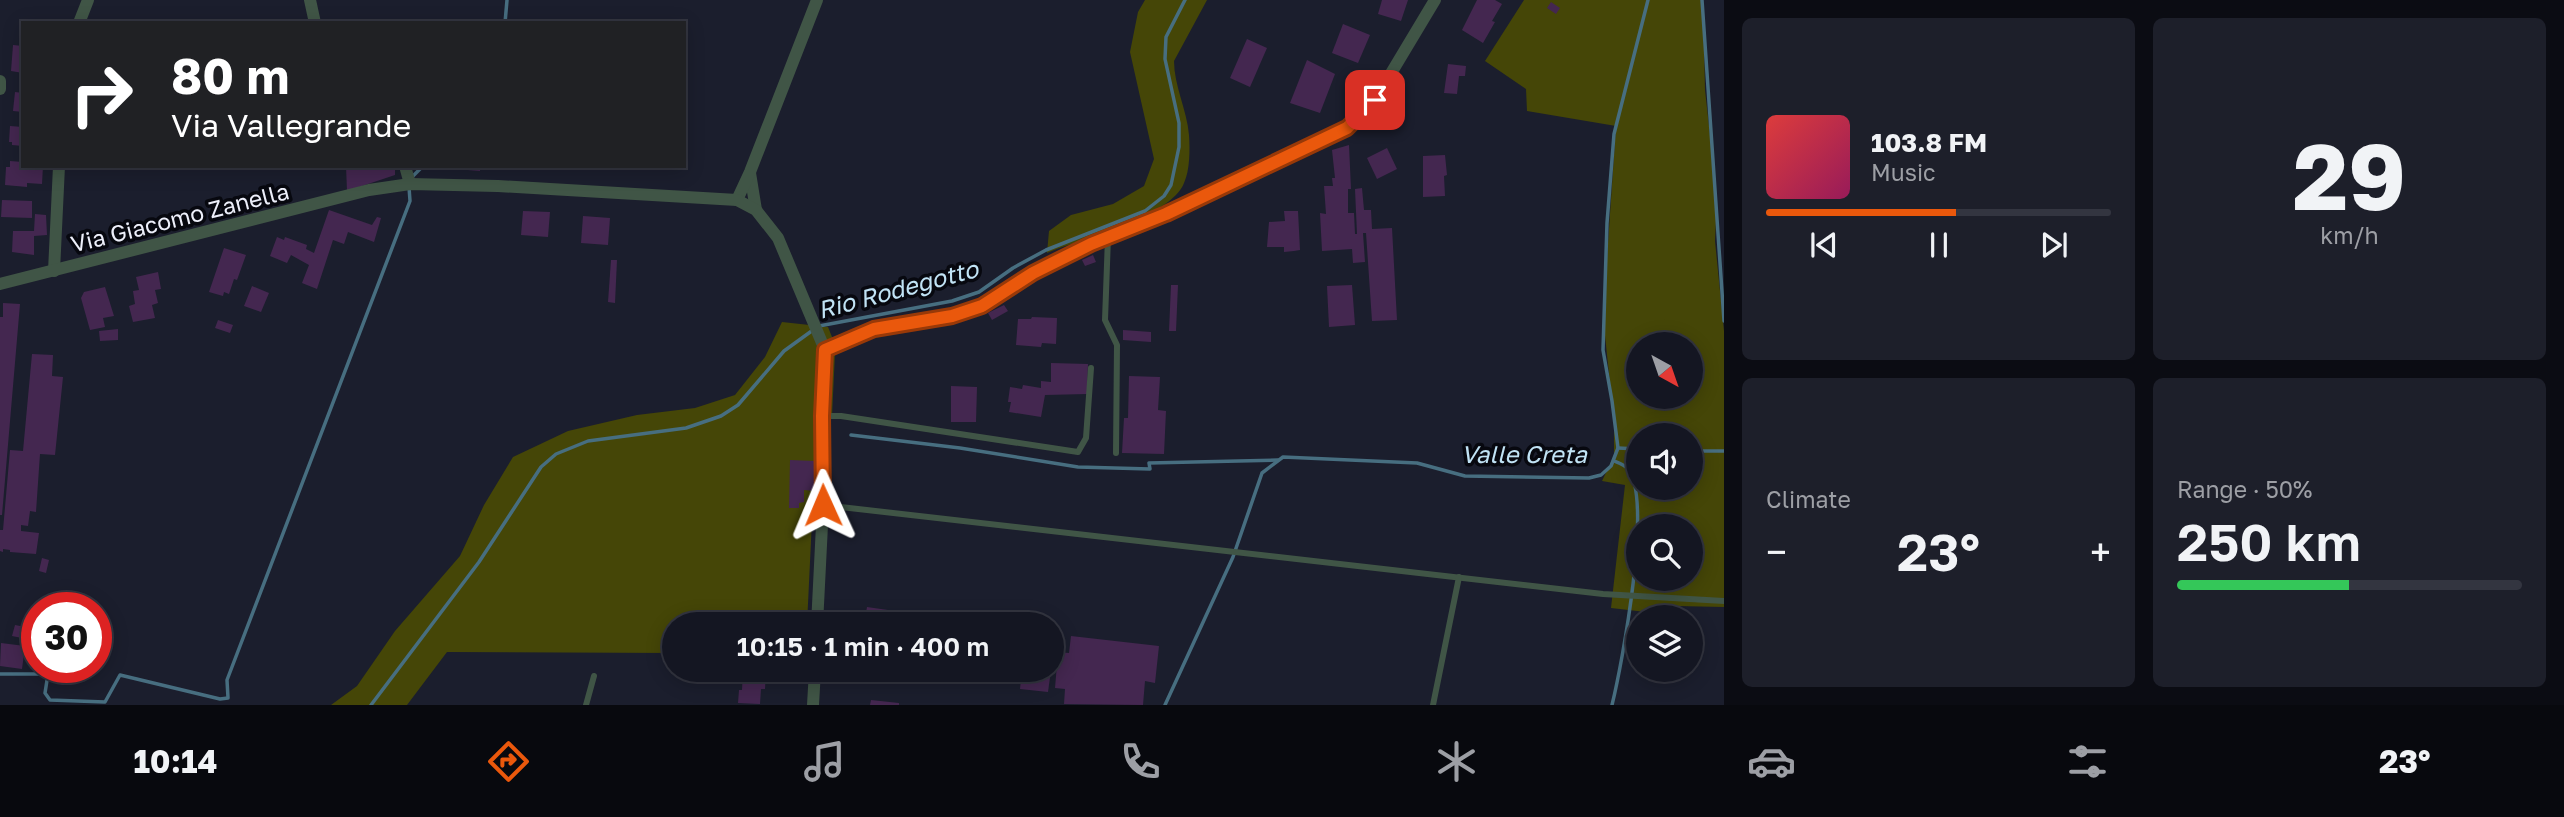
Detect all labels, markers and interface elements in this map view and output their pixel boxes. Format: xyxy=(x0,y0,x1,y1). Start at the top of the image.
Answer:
text: 80 m xyxy=(171,46,289,105)
icon: right xyxy=(56,49,147,140)
pin xyxy=(1345,70,1405,130)
icon: arrive xyxy=(1356,81,1394,119)
text: Via Vallegrande xyxy=(171,106,411,144)
text: 29 xyxy=(2293,121,2406,230)
text: 103.8 FM xyxy=(1871,127,1987,158)
text: Music xyxy=(1871,158,1936,186)
street label: Via Giacomo Zanella xyxy=(68,176,292,258)
text: km/h xyxy=(2320,221,2379,249)
icon: previous xyxy=(1805,226,1843,264)
icon: pause xyxy=(1920,226,1958,264)
icon: next xyxy=(2035,226,2073,264)
water label: Rio Rodegotto xyxy=(814,253,983,325)
north arrow xyxy=(1626,332,1703,410)
map controls xyxy=(1626,332,1703,682)
button: sound xyxy=(1626,423,1703,500)
water label: Valle Creta xyxy=(1461,439,1588,468)
position arrow xyxy=(786,468,860,542)
text: Range · 50% xyxy=(2177,475,2312,503)
text: Climate xyxy=(1766,485,1851,513)
text: 250 km xyxy=(2177,510,2361,572)
button: search xyxy=(1626,514,1703,591)
text: 23° xyxy=(1897,520,1980,582)
text: − xyxy=(1766,529,1787,574)
text: + xyxy=(2090,529,2111,574)
speed limit sign: 30 xyxy=(21,592,112,683)
button: layers xyxy=(1626,605,1703,682)
text: 10:15 · 1 min · 400 m xyxy=(737,631,989,662)
icon: directions xyxy=(484,737,533,786)
icon: music xyxy=(800,737,849,786)
icon: phone xyxy=(1116,737,1165,786)
icon: climate xyxy=(1432,737,1481,786)
icon: car xyxy=(1747,737,1796,786)
icon: filters xyxy=(2063,737,2112,786)
text: 10:14 xyxy=(133,742,217,780)
text: 23° xyxy=(2379,742,2431,780)

